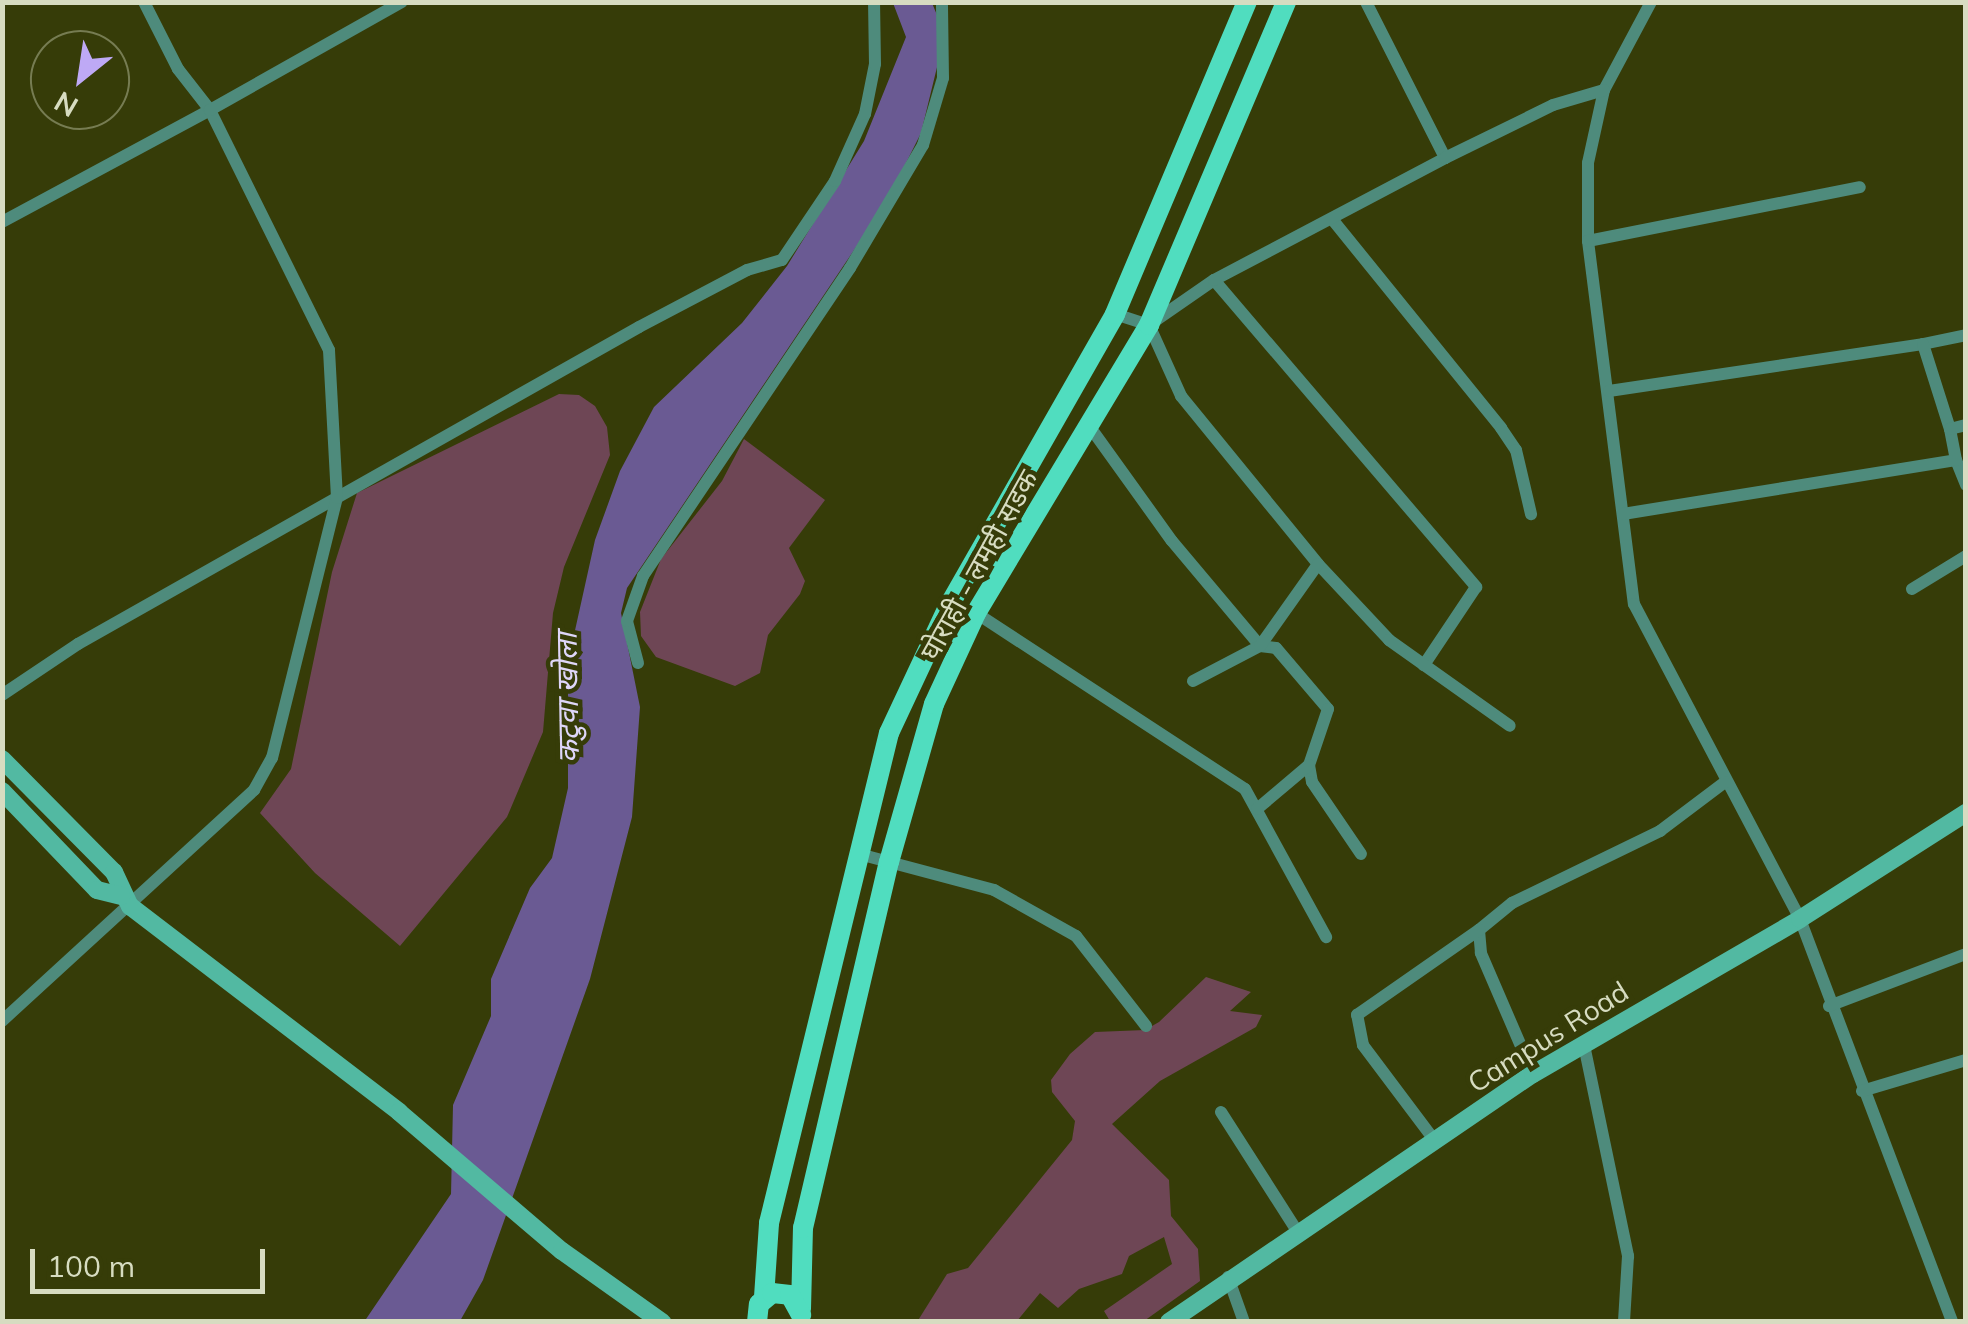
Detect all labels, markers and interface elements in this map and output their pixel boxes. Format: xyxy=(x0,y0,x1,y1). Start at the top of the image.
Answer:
north arrow xyxy=(30,30,130,130)
text: N xyxy=(48,84,84,125)
street label: घोराही - लमही सडक xyxy=(913,464,1045,666)
water label: कटुवा खोला xyxy=(548,632,586,764)
street label: Campus Road xyxy=(1462,974,1634,1100)
scale bar xyxy=(35,1229,270,1291)
text: 100 m xyxy=(47,1247,135,1285)

